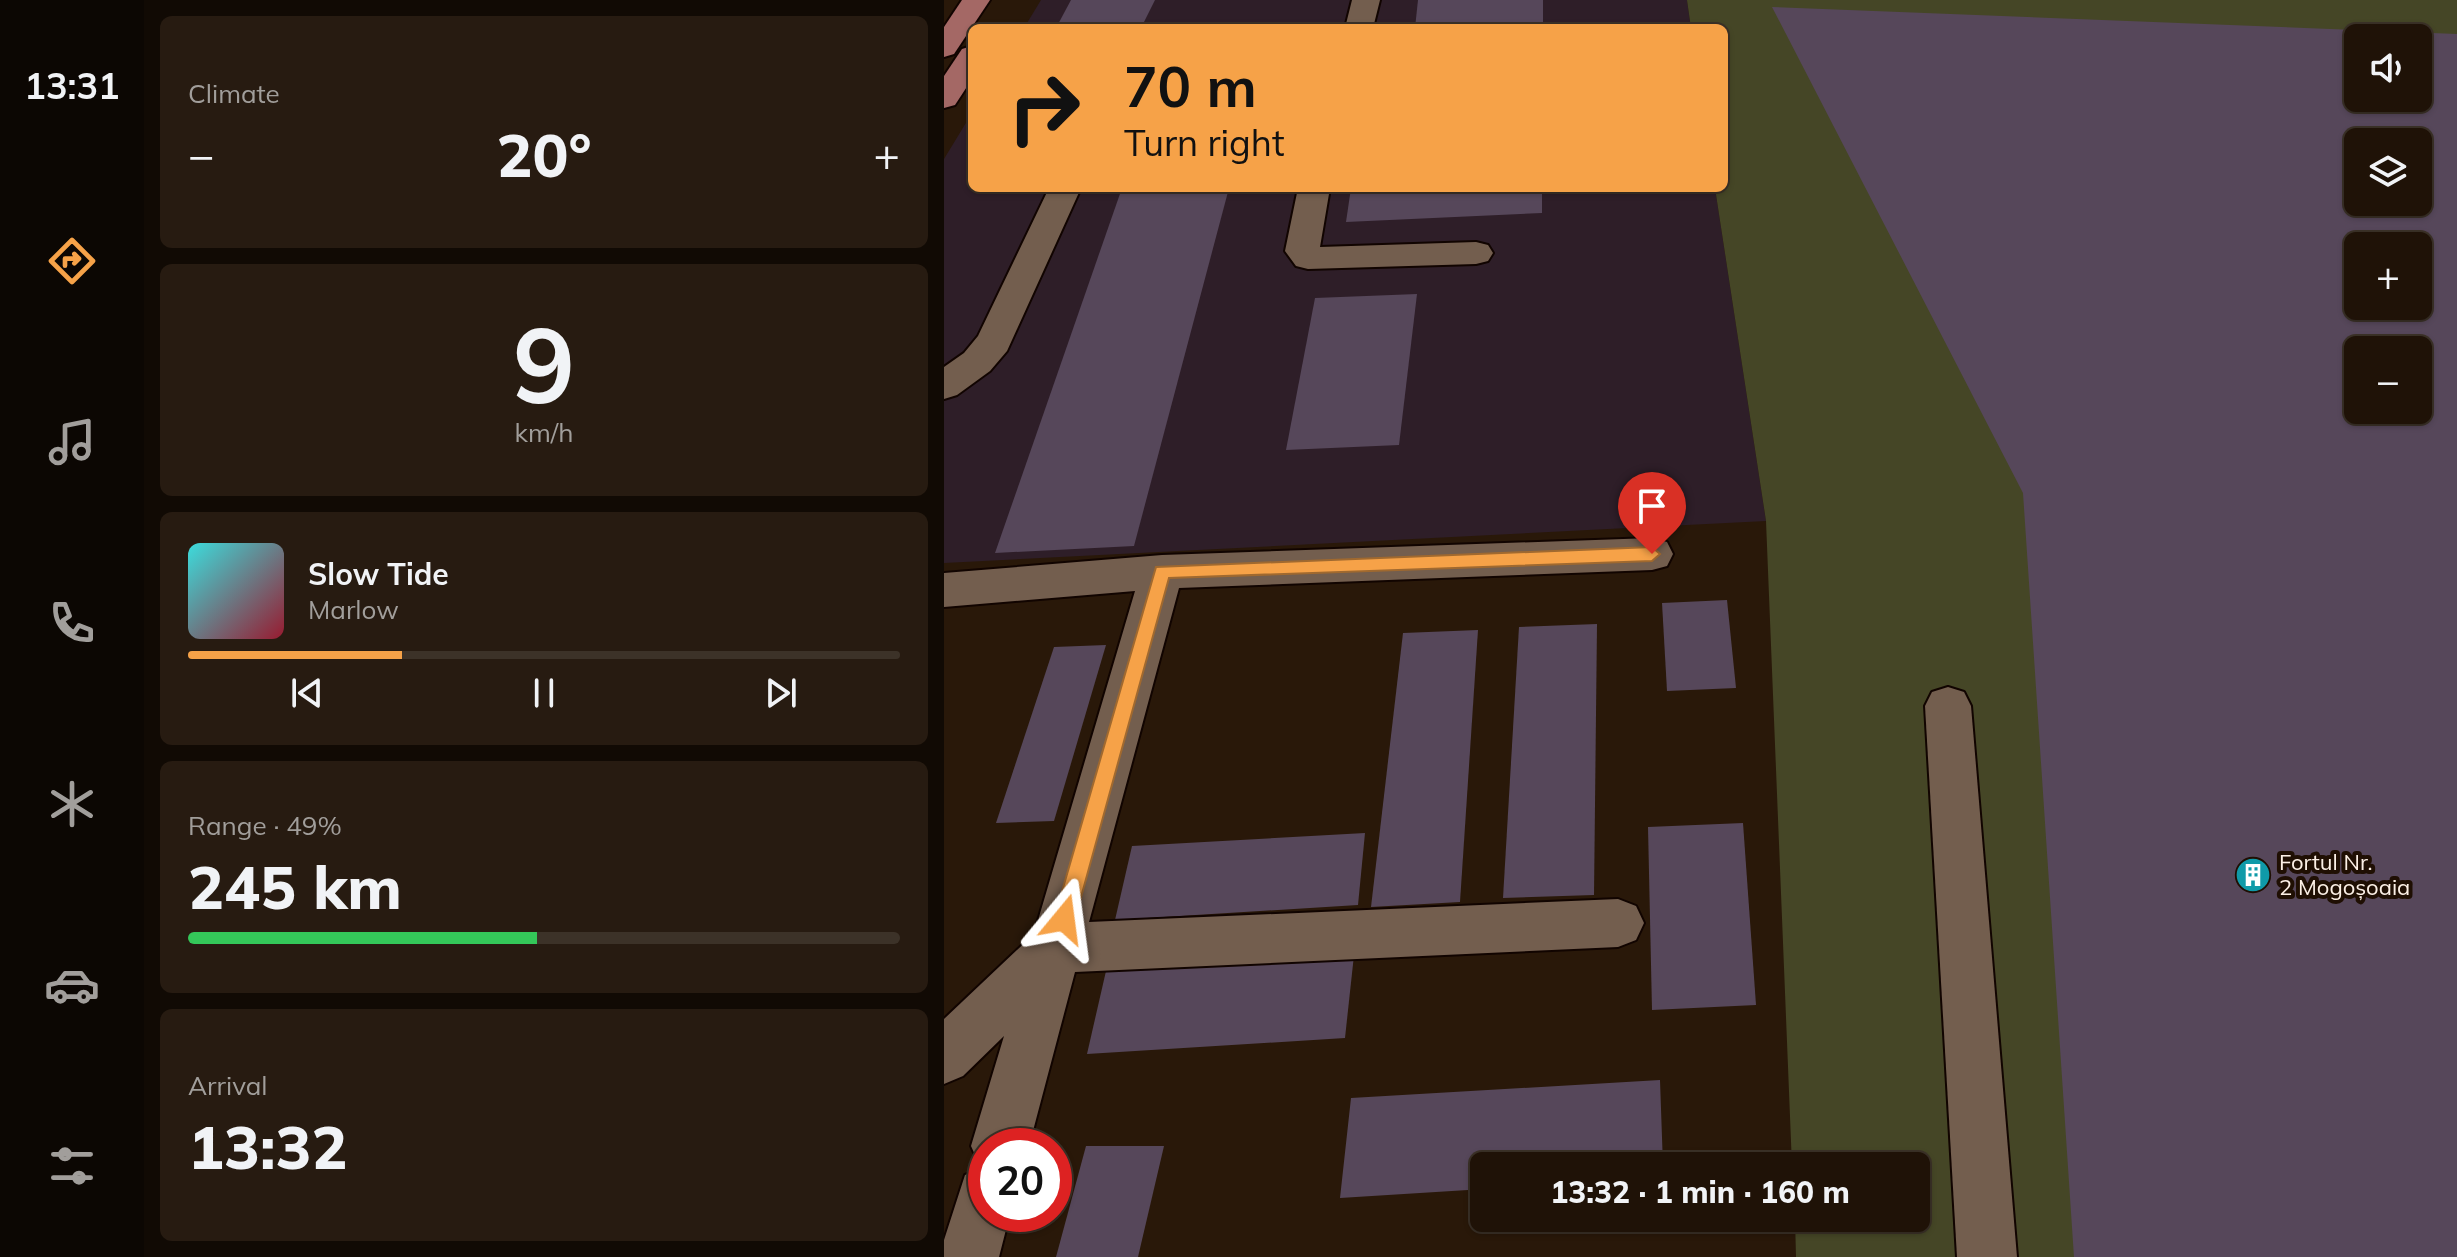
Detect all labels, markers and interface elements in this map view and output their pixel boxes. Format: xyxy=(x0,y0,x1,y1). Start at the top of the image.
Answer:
map controls xyxy=(2344,24,2432,424)
button: sound xyxy=(2344,24,2432,112)
text: 70 m xyxy=(1124,51,1257,121)
icon: right xyxy=(992,56,1096,160)
text: 13:31 xyxy=(24,63,120,108)
text: Climate xyxy=(188,77,280,110)
text: 20° xyxy=(496,117,592,192)
text: Turn right xyxy=(1124,120,1285,165)
text: − xyxy=(188,127,214,182)
text: + xyxy=(874,127,900,182)
button: layers xyxy=(2344,128,2432,216)
button: + xyxy=(2344,232,2432,320)
icon: directions xyxy=(44,233,100,289)
text: 9 xyxy=(513,298,575,429)
button: − xyxy=(2344,336,2432,424)
icon: music xyxy=(44,414,100,470)
text: km/h xyxy=(515,416,573,449)
pin xyxy=(1618,472,1686,554)
icon: arrive xyxy=(1630,484,1674,528)
text: Slow Tide xyxy=(308,555,449,593)
text: Marlow xyxy=(308,593,399,626)
icon: phone xyxy=(44,595,100,651)
icon: previous xyxy=(285,671,329,715)
icon: pause xyxy=(522,671,566,715)
icon: next xyxy=(759,671,803,715)
icon: climate xyxy=(44,776,100,832)
text: Range · 49% xyxy=(188,809,342,842)
place label: Fortul Nr. 2 Mogoșoaia xyxy=(2279,848,2410,901)
text: 245 km xyxy=(188,849,402,924)
building icon: Fortul Nr. 2 Mogoșoaia xyxy=(2234,856,2272,894)
position arrow xyxy=(1022,877,1106,961)
icon: car xyxy=(44,957,100,1013)
text: Arrival xyxy=(188,1069,268,1102)
text: 13:32 xyxy=(188,1109,348,1184)
speed limit sign: 20 xyxy=(968,1128,1072,1232)
icon: filters xyxy=(44,1138,100,1194)
text: 13:32 · 1 min · 160 m xyxy=(1550,1173,1850,1211)

